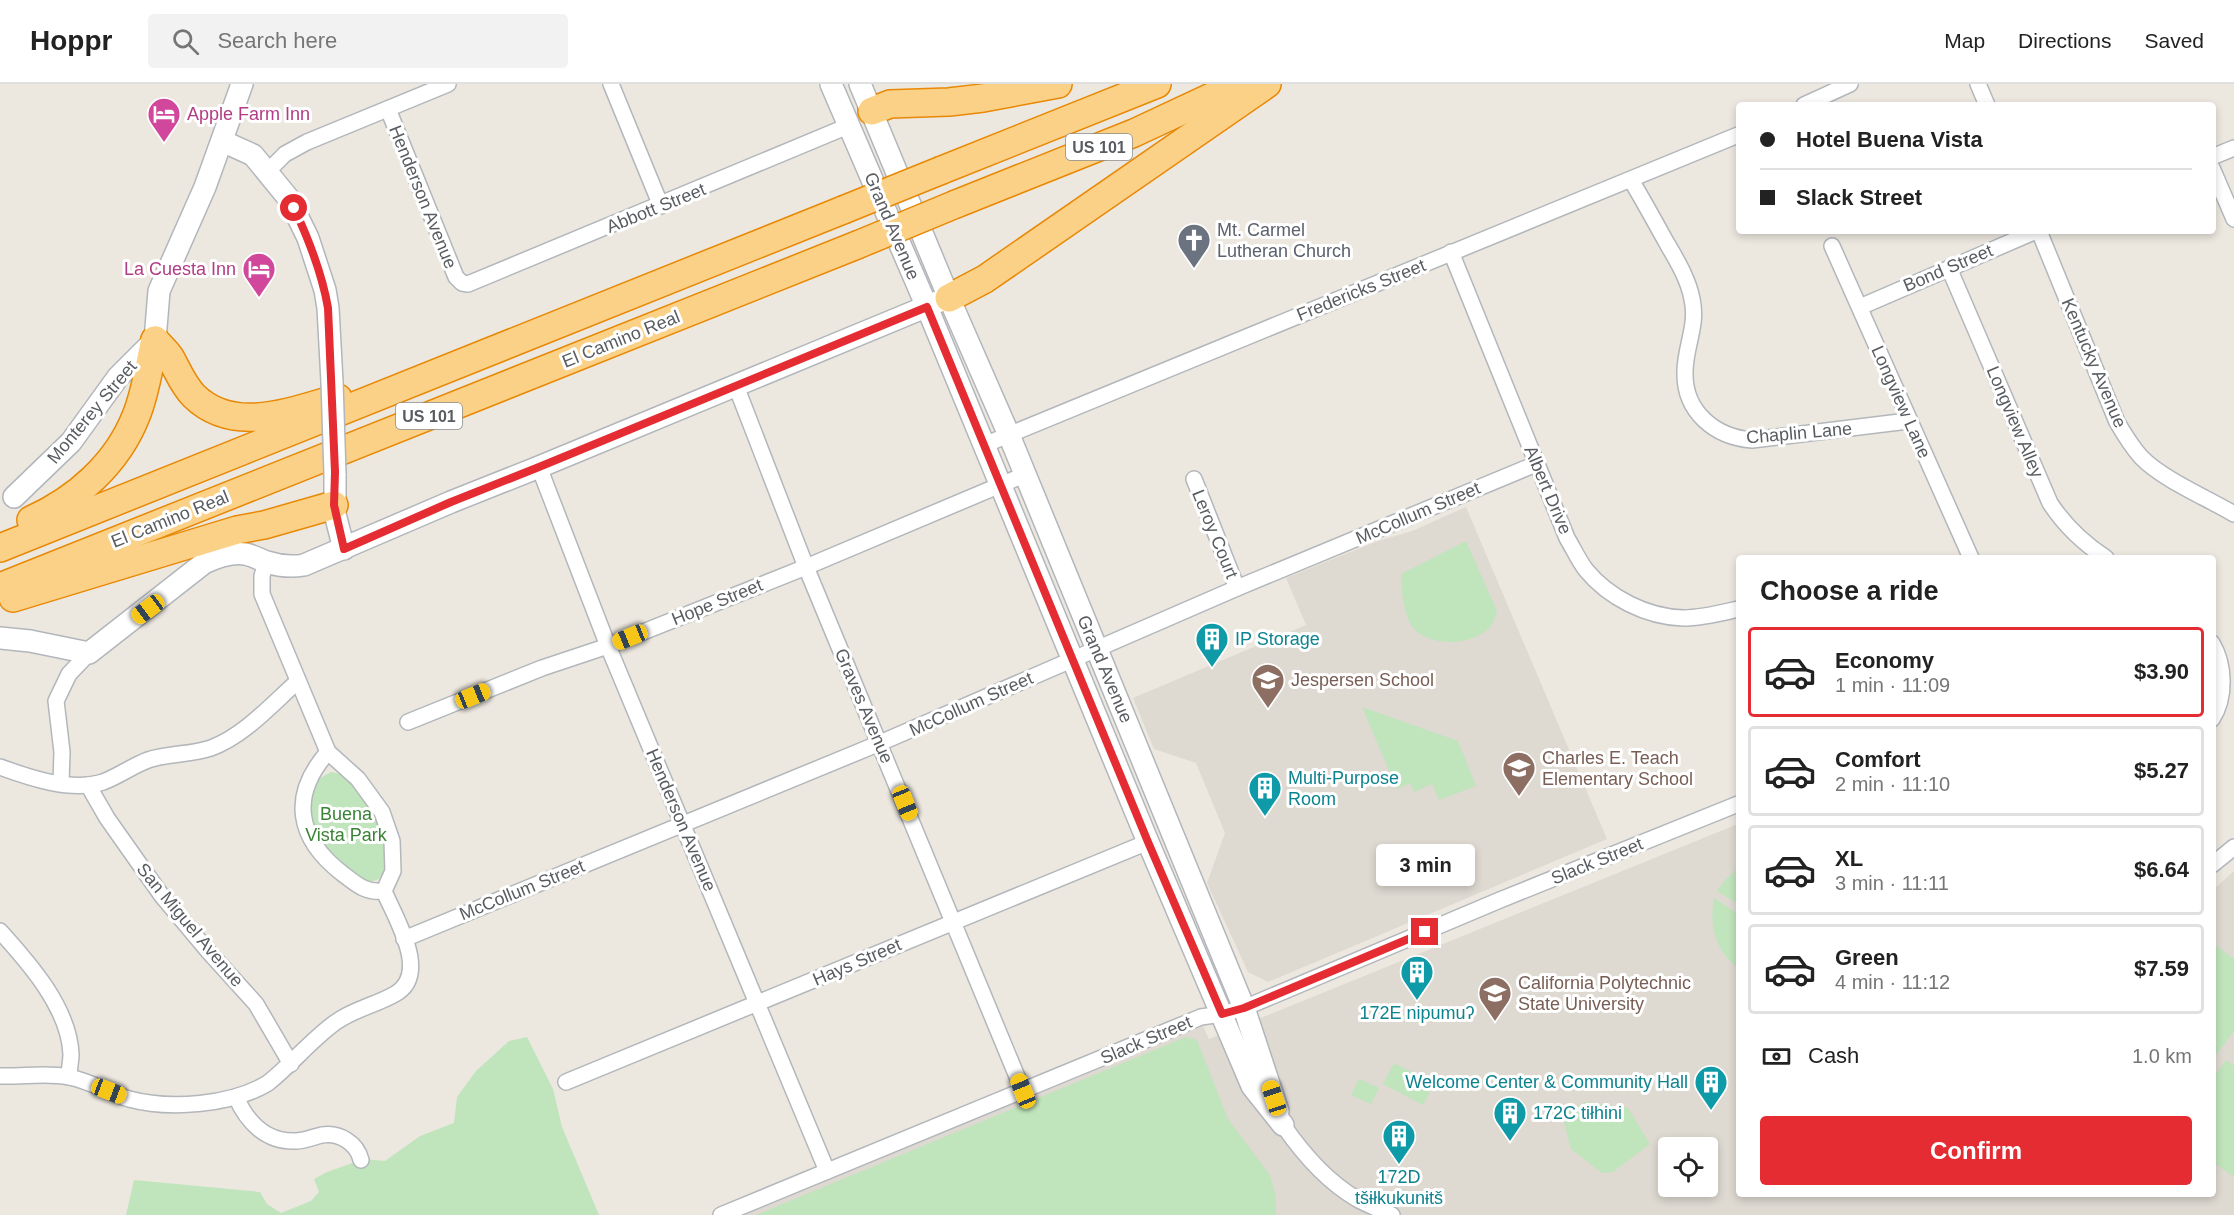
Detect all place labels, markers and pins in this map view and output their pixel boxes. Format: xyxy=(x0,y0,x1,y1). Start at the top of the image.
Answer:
hotel icon: Apple Farm Inn xyxy=(146,96,182,143)
place label: Apple Farm Inn xyxy=(187,104,310,124)
place label: Mt. Carmel Lutheran Church xyxy=(1217,220,1351,261)
church icon: Mt. Carmel Lutheran Church xyxy=(1176,222,1212,269)
hotel icon: La Cuesta Inn xyxy=(241,251,277,298)
place label: La Cuesta Inn xyxy=(124,259,236,279)
building icon: IP Storage xyxy=(1194,621,1230,668)
place label: IP Storage xyxy=(1235,629,1320,649)
school or university icon: Jespersen School xyxy=(1250,662,1286,709)
place label: Jespersen School xyxy=(1291,670,1434,690)
place label: Charles E. Teach Elementary School xyxy=(1542,748,1693,789)
school or university icon: Charles E. Teach Elementary School xyxy=(1501,750,1537,797)
place label: Multi-Purpose Room xyxy=(1288,768,1399,809)
building icon: Multi-Purpose Room xyxy=(1247,770,1283,817)
building icon: 172E nipumuʔ xyxy=(1399,954,1435,1001)
place label: California Polytechnic State University xyxy=(1518,973,1691,1014)
school or university icon: California Polytechnic State University xyxy=(1477,975,1513,1022)
place label: 172E nipumuʔ xyxy=(1359,1003,1475,1023)
building icon: Welcome Center & Community Hall xyxy=(1693,1064,1729,1111)
place label: Welcome Center & Community Hall xyxy=(1405,1072,1688,1092)
building icon: 172C tiłhini xyxy=(1492,1095,1528,1142)
place label: 172C tiłhini xyxy=(1533,1103,1622,1123)
building icon: 172D tšɨłkukunɨtš xyxy=(1381,1118,1417,1165)
place label: 172D tšɨłkukunɨtš xyxy=(1355,1167,1443,1208)

